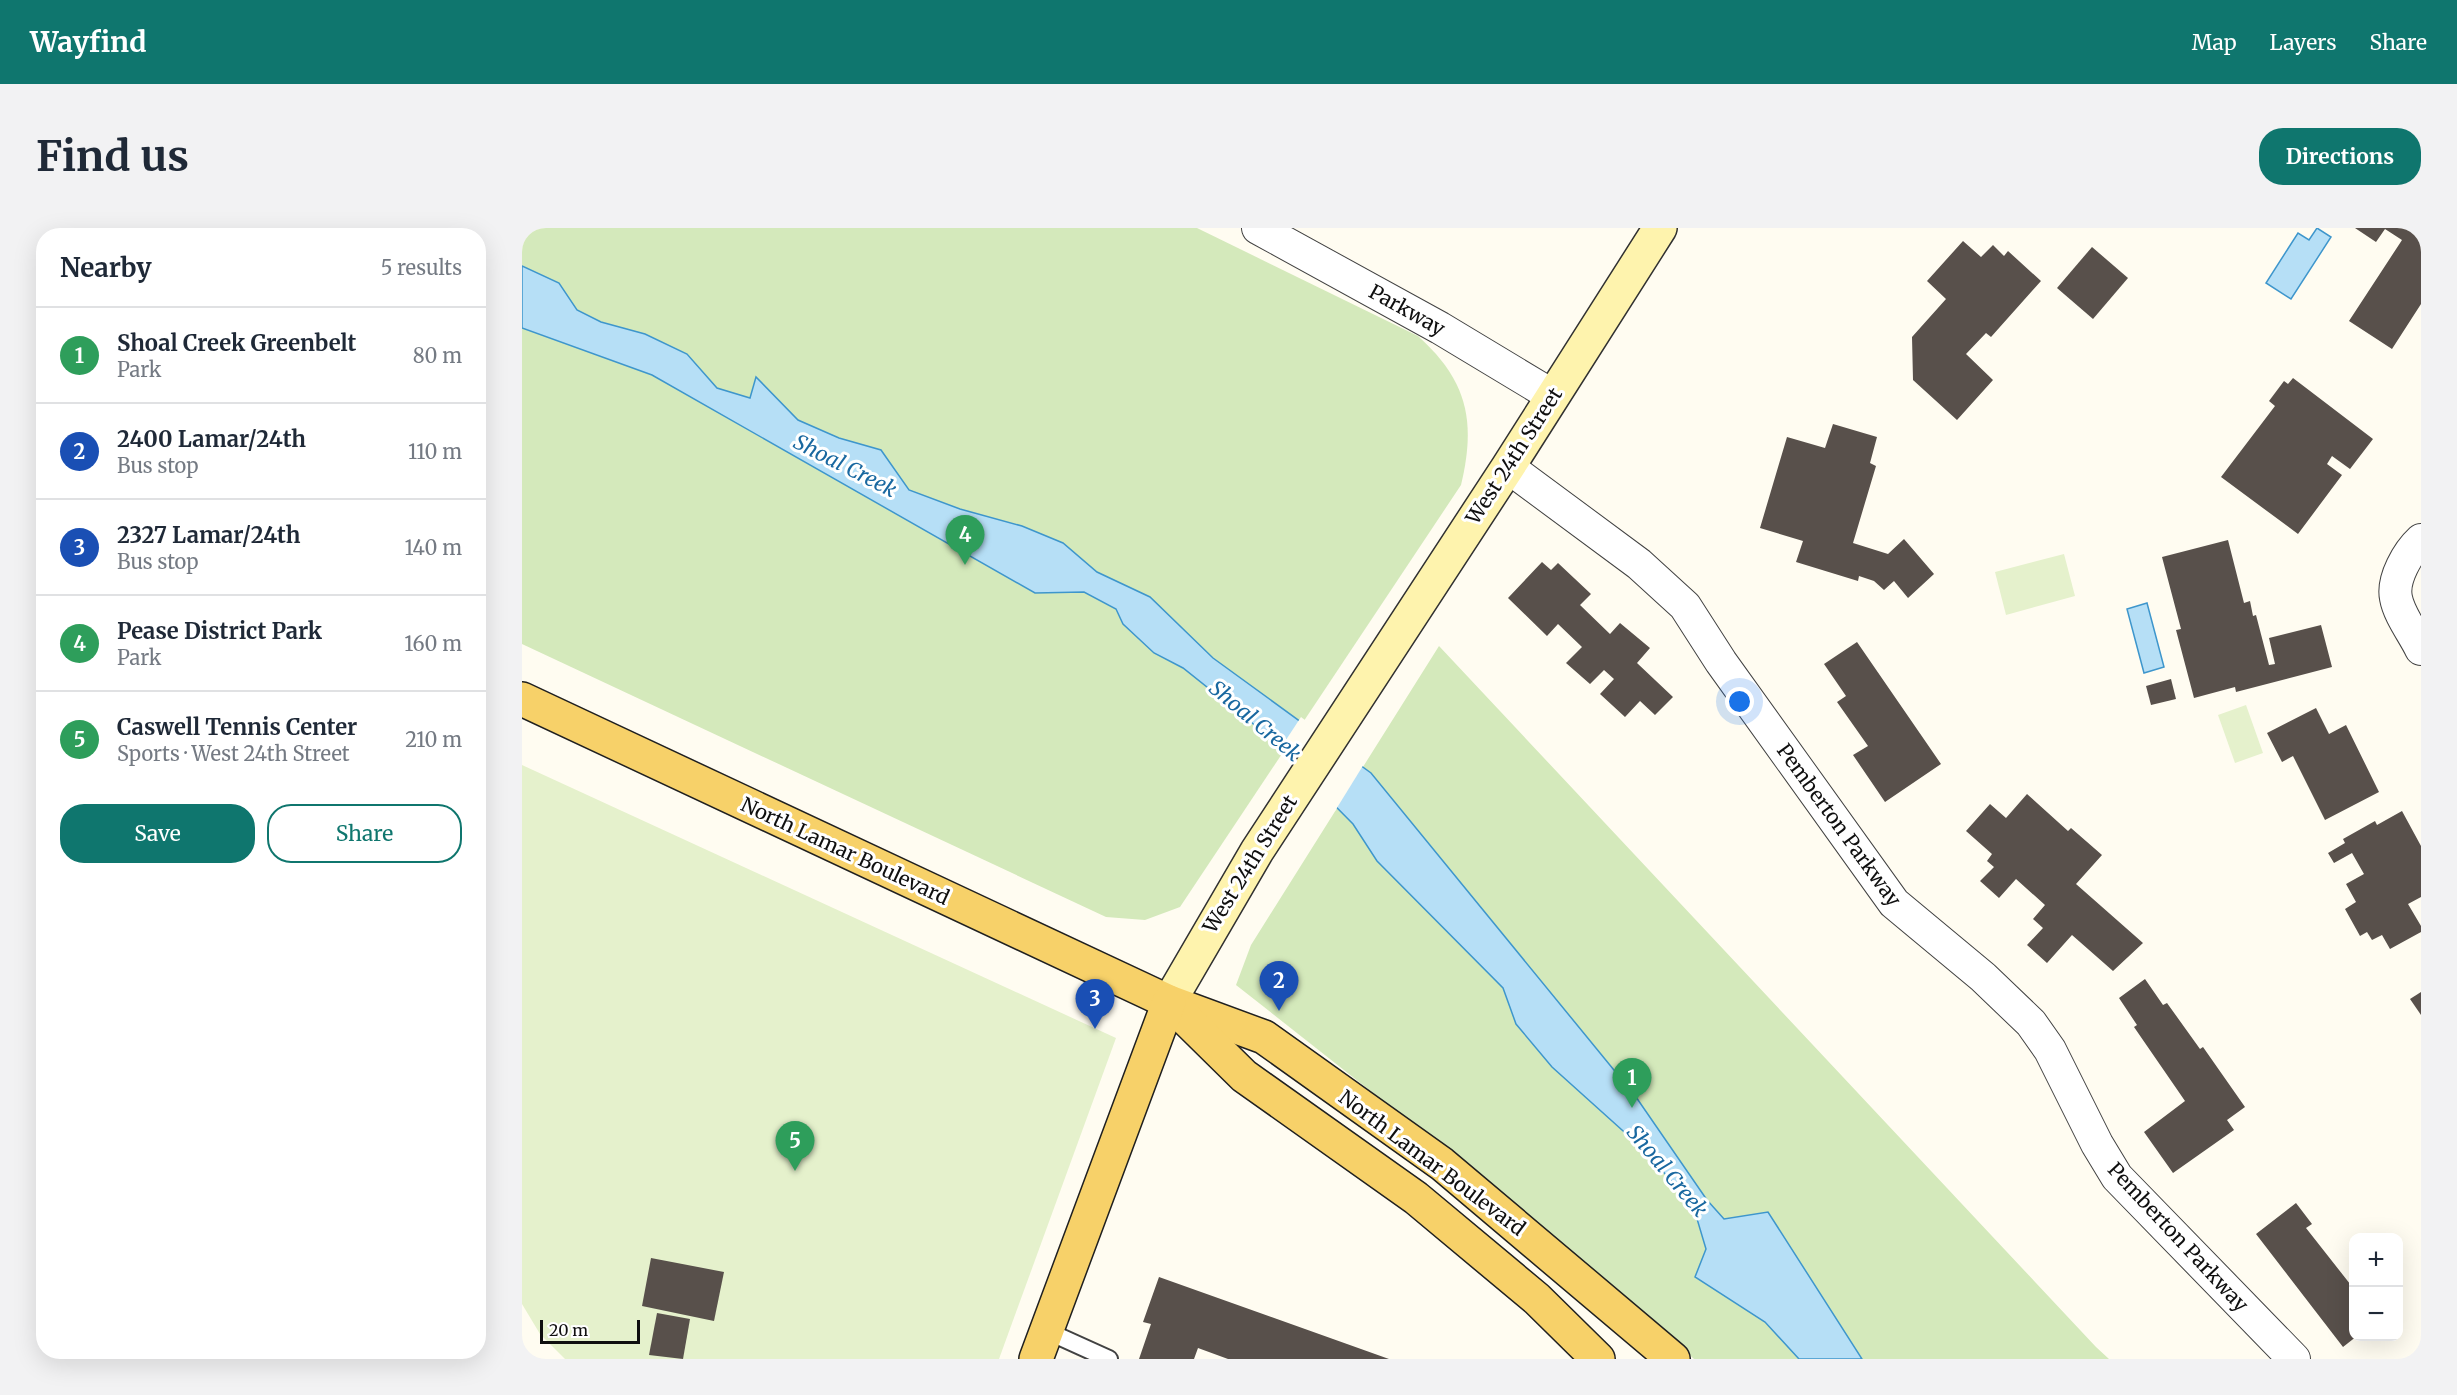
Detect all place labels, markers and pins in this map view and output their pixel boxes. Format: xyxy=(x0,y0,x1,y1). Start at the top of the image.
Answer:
pin: 4 xyxy=(946,516,984,565)
pin: 2 xyxy=(1260,962,1299,1011)
pin: 3 xyxy=(1076,980,1114,1029)
pin: 1 xyxy=(1612,1058,1652,1108)
pin: 5 xyxy=(776,1122,814,1171)

